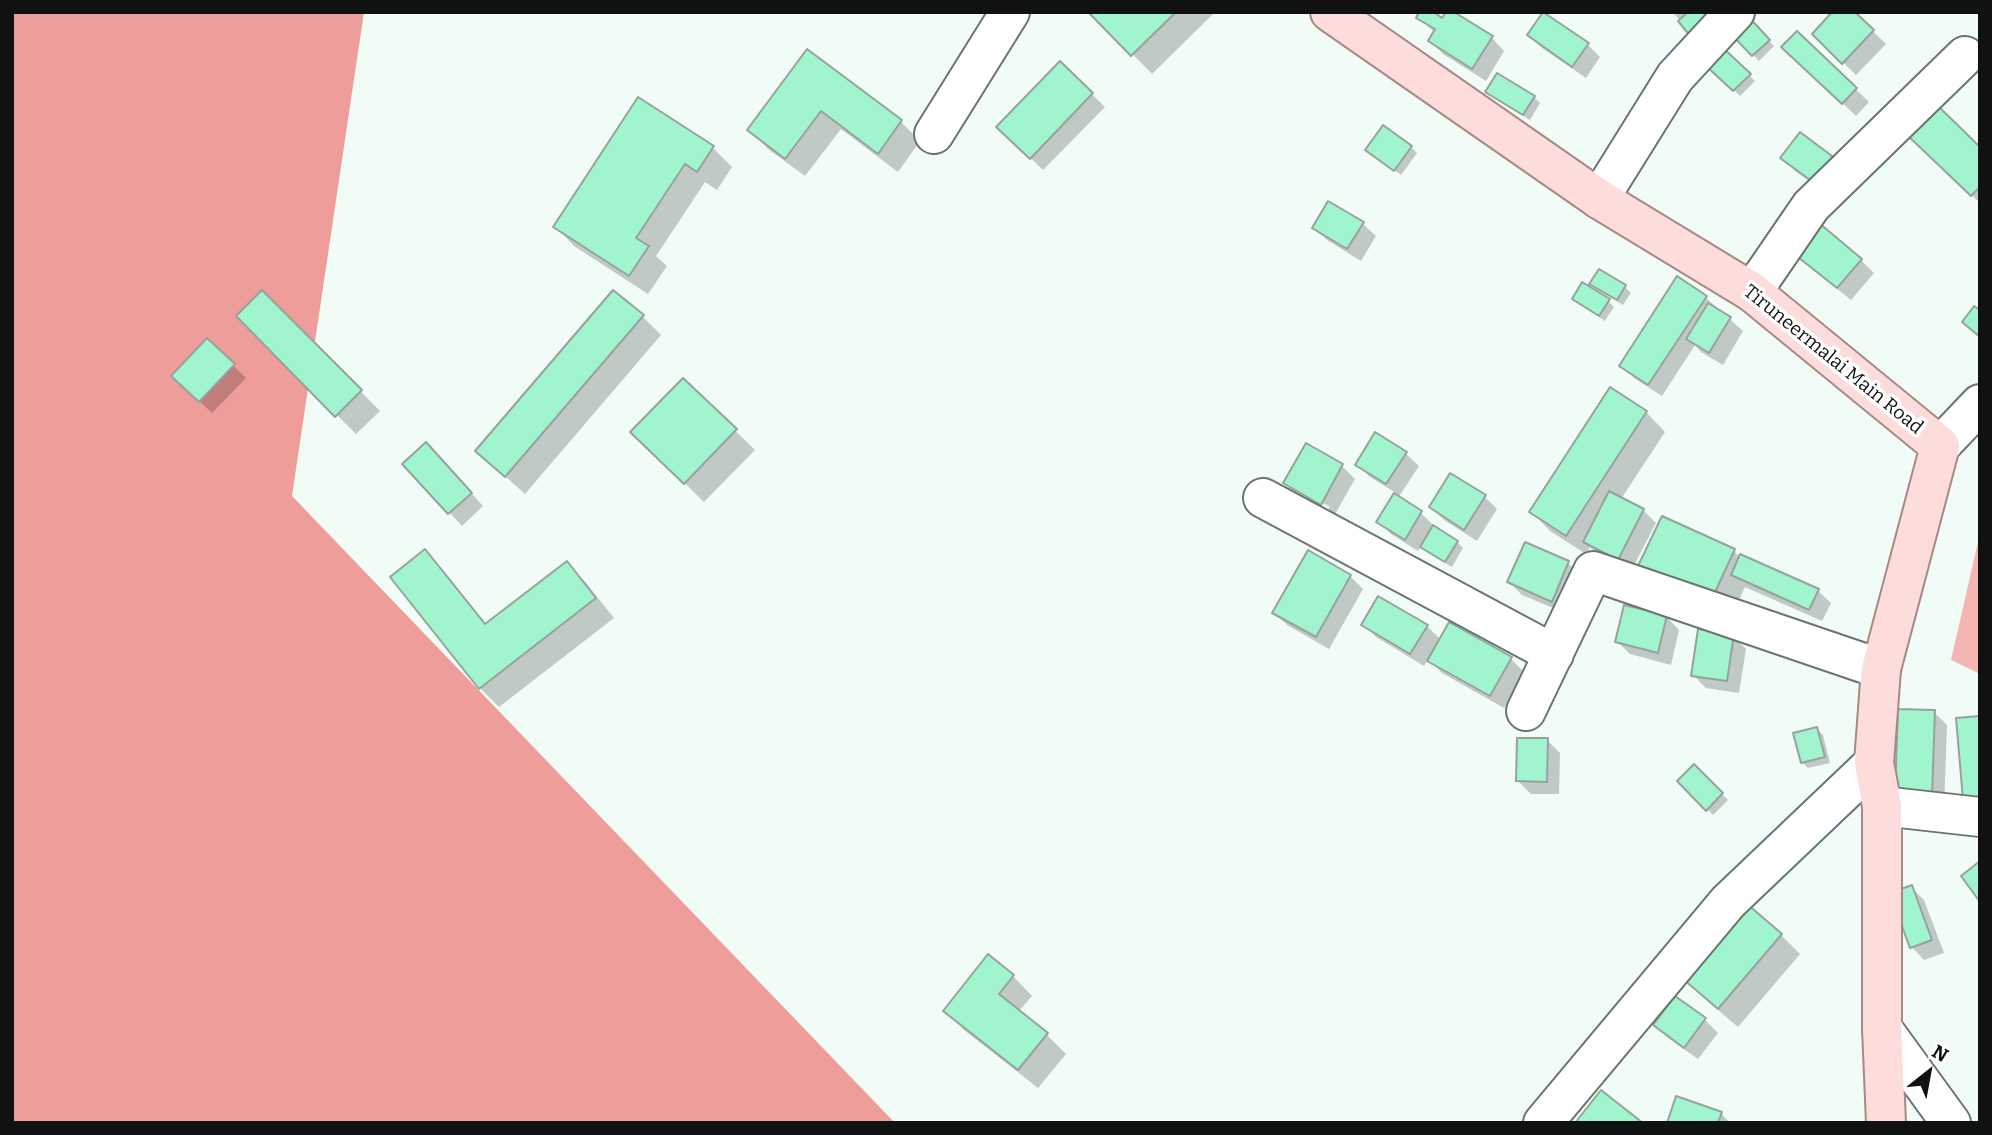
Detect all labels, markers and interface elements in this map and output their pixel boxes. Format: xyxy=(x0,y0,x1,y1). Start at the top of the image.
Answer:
street label: Tiruneermalai Main Road xyxy=(1739,281,1927,439)
north arrow xyxy=(1894,1037,1964,1107)
text: N xyxy=(1928,1040,1952,1067)

